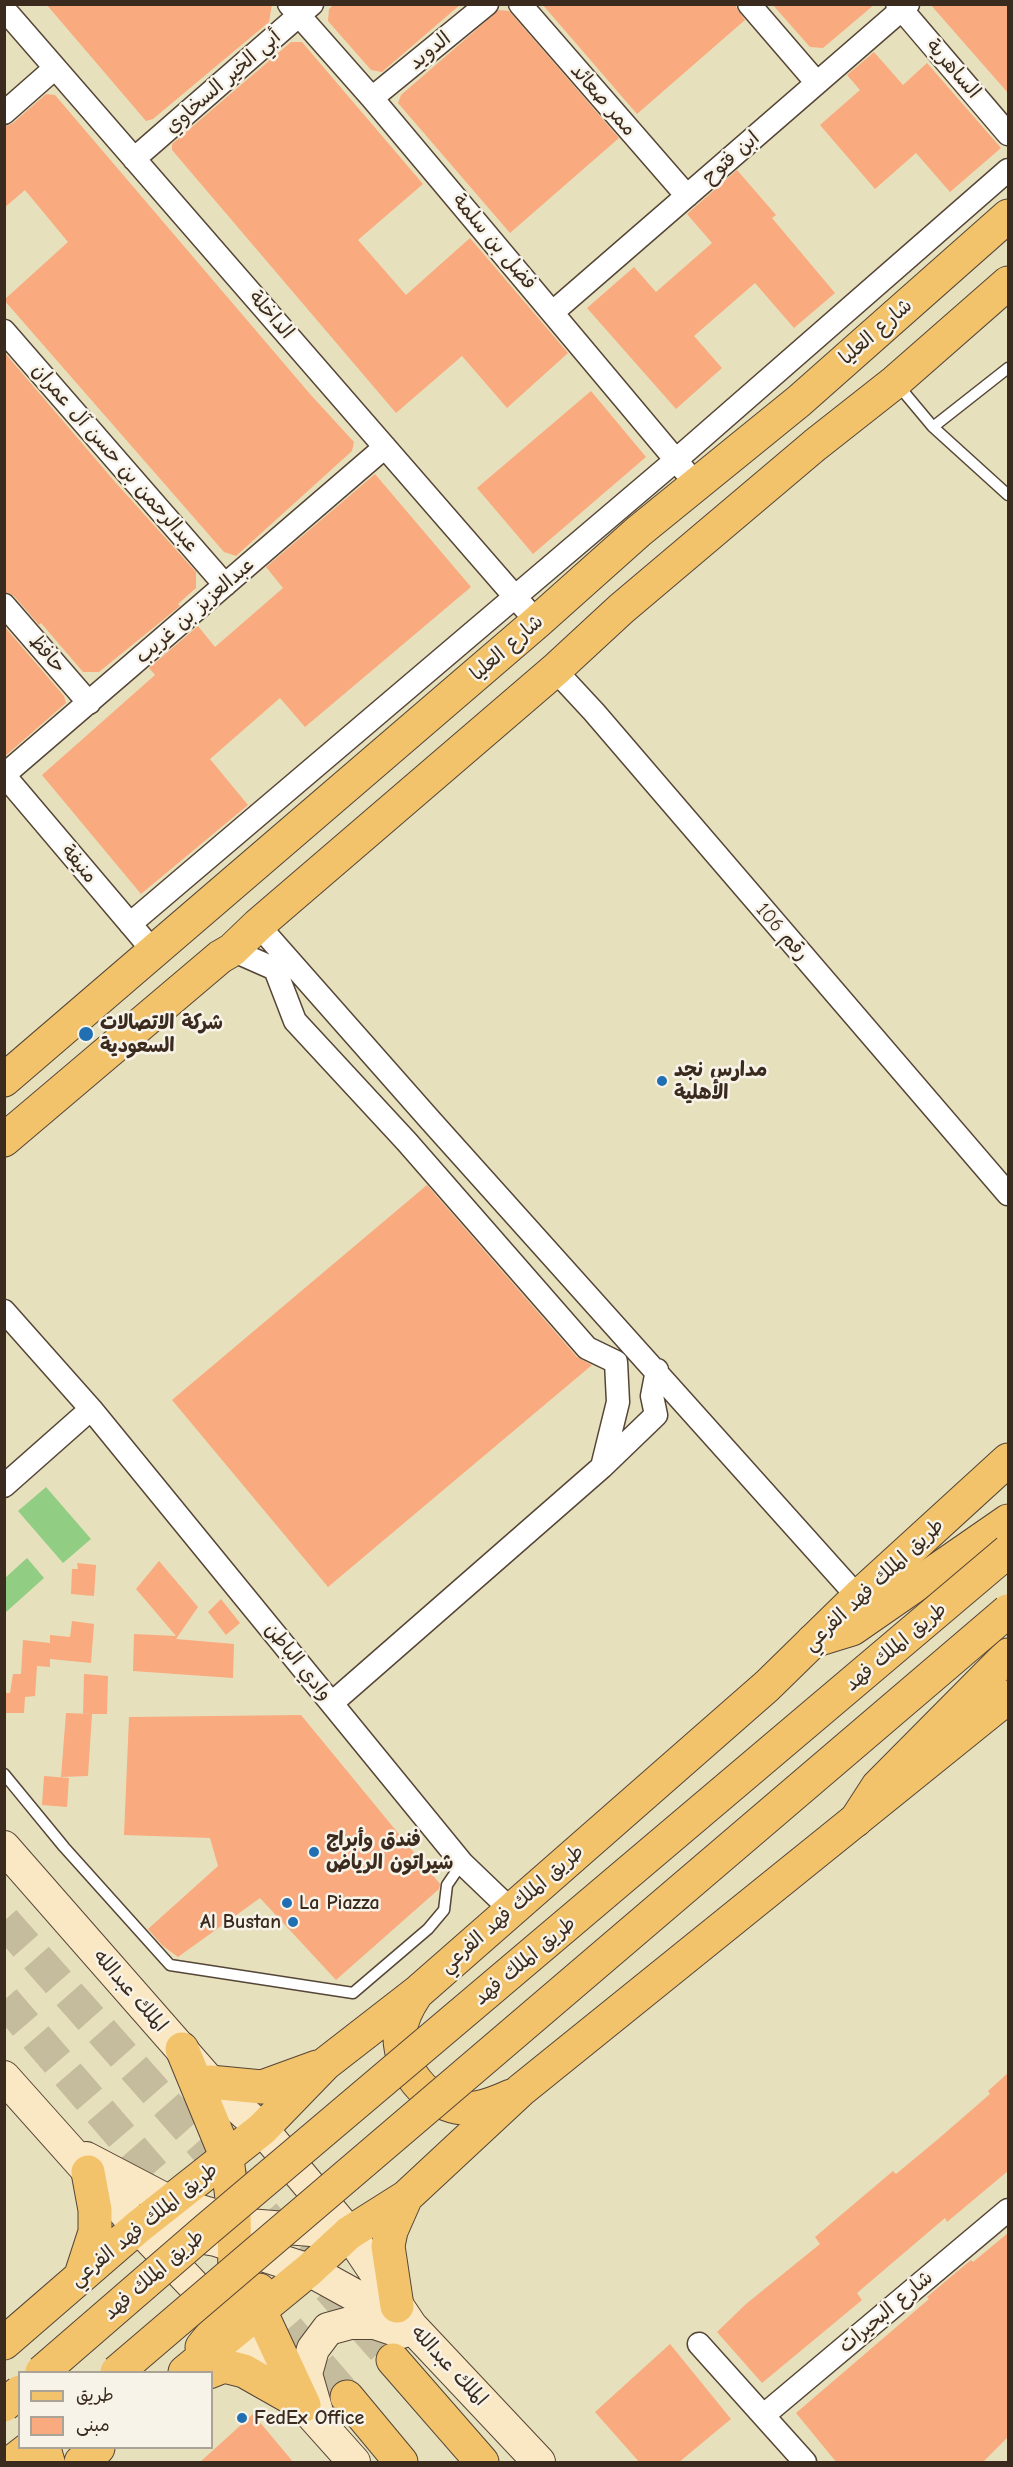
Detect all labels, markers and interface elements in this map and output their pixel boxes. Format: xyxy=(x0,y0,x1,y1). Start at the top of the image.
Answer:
street label: أبي الخير السخاوي xyxy=(160,25,286,139)
street label: الدويد xyxy=(404,27,456,75)
street label: الساهرية xyxy=(921,34,985,104)
street label: ممر صعائد xyxy=(565,59,641,141)
street label: ابن فتوح xyxy=(697,127,765,189)
street label: فضل بن سلمة xyxy=(447,189,541,295)
street label: الداخلة xyxy=(244,286,298,344)
street label: شارع العليا xyxy=(835,294,917,370)
street label: عبدالرحمن بن حسن آل عمران xyxy=(27,359,203,557)
street label: عبدالعزيز بن غريب xyxy=(131,553,259,669)
street label: شارع العليا xyxy=(466,610,548,686)
street label: حافظ xyxy=(24,630,70,678)
street label: منيفة xyxy=(56,840,102,888)
street label: رقم 106 xyxy=(750,898,814,966)
place label: شركة الاتصالات السعودية xyxy=(100,1011,223,1058)
marker: شركة الاتصالات السعودية xyxy=(77,1025,95,1043)
place label: مدارس نجد الأهلية xyxy=(674,1058,767,1105)
marker: مدارس نجد الأهلية xyxy=(655,1074,669,1088)
street label: طريق الملك فهد الفرعي xyxy=(799,1514,949,1656)
street label: طريق الملك فهد xyxy=(840,1597,952,1697)
street label: وادي الباطن xyxy=(259,1618,337,1706)
place label: فندق وأبراج شيراتون الرياض xyxy=(326,1828,453,1875)
street label: طريق الملك فهد الفرعي xyxy=(435,1840,589,1978)
marker: فندق وأبراج شيراتون الرياض xyxy=(307,1845,321,1859)
place label: La Piazza xyxy=(299,1891,380,1915)
marker: La Piazza xyxy=(280,1896,294,1910)
place label: Al Bustan xyxy=(200,1910,281,1934)
street label: طريق الملك فهد xyxy=(469,1911,581,2011)
marker: Al Bustan xyxy=(286,1915,300,1929)
street label: الملك عبدالله xyxy=(88,1945,172,2037)
street label: طريق الملك فهد الفرعي xyxy=(65,2158,223,2292)
street label: طريق الملك فهد xyxy=(99,2225,209,2325)
street label: شارع البحيرات xyxy=(834,2266,938,2358)
street label: الملك عبدالله xyxy=(406,2321,492,2411)
legend xyxy=(18,2371,213,2449)
text: طريق xyxy=(76,2385,114,2406)
place label: FedEx Office xyxy=(254,2406,364,2430)
marker: FedEx Office xyxy=(235,2411,249,2425)
text: مبنى xyxy=(76,2415,110,2436)

